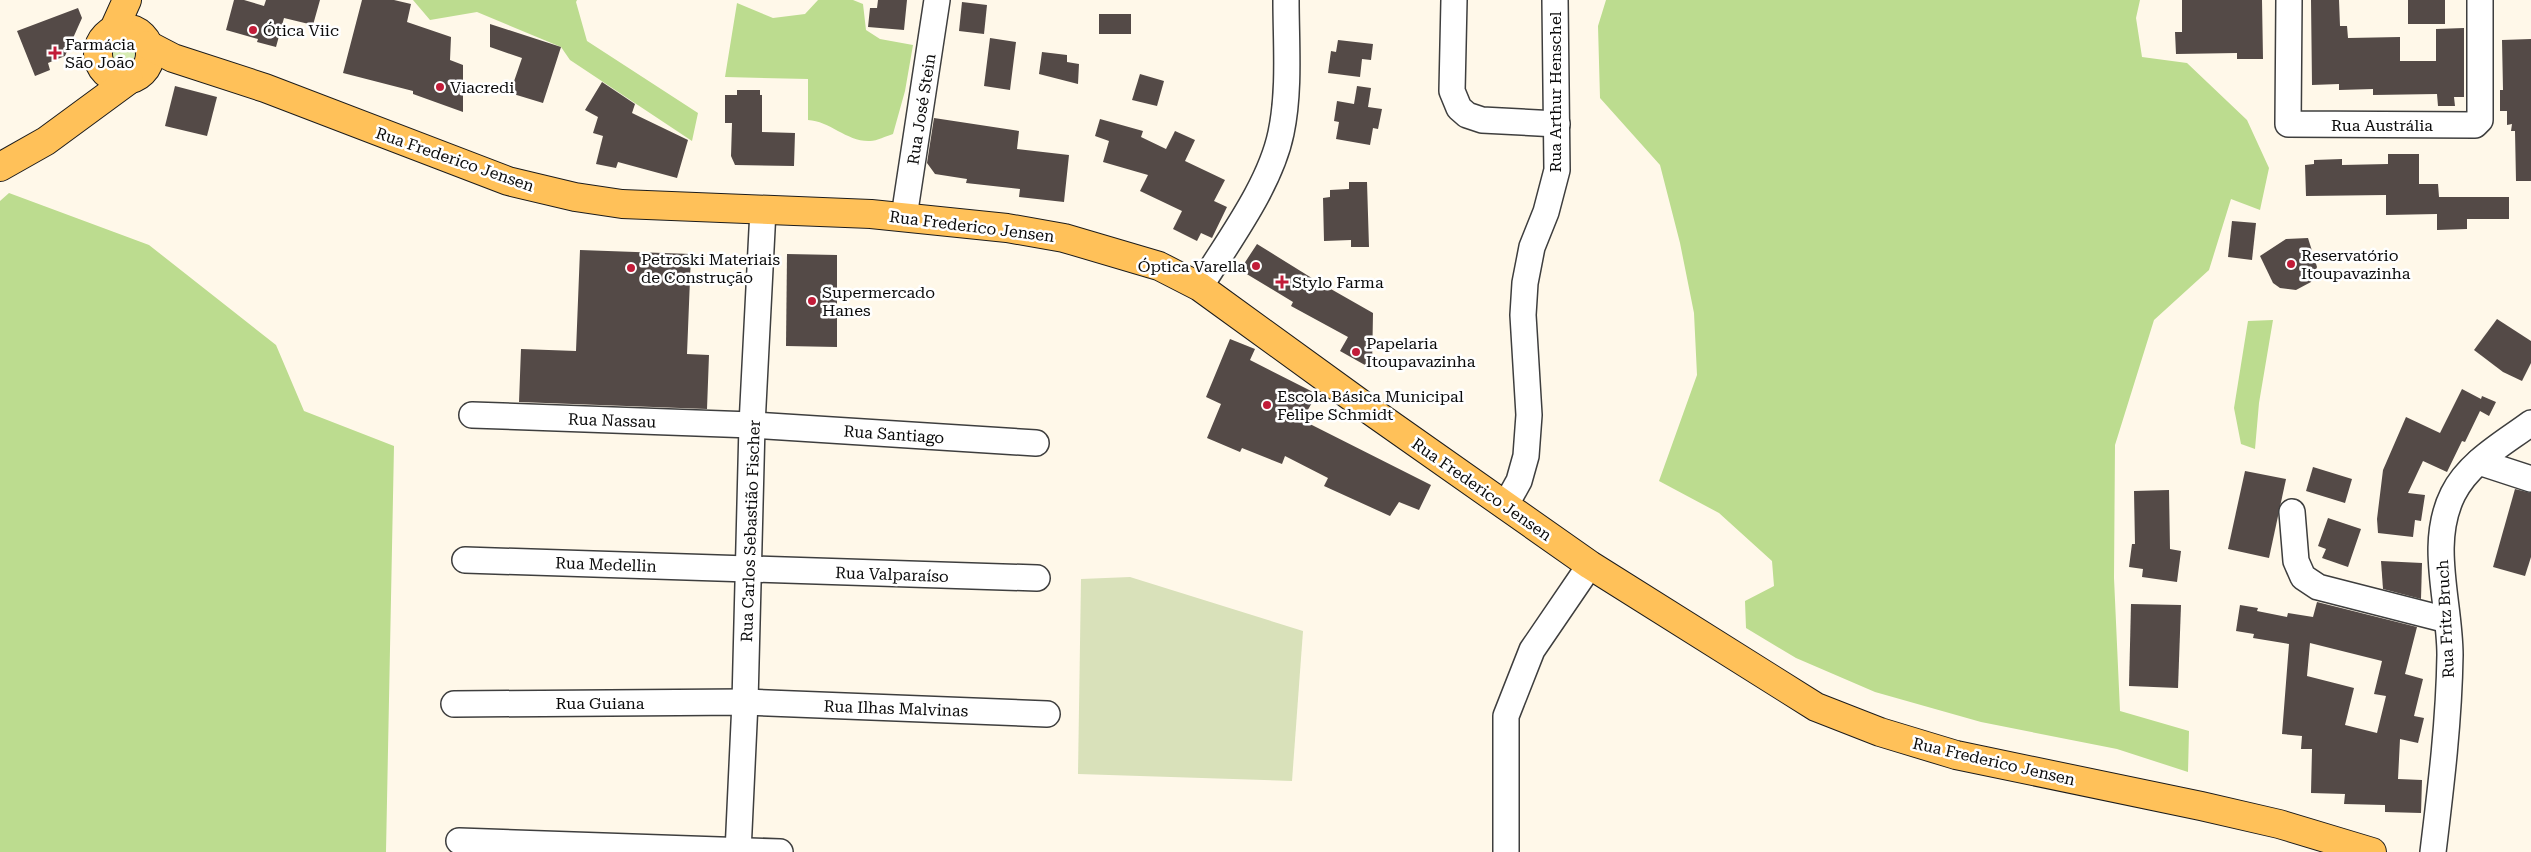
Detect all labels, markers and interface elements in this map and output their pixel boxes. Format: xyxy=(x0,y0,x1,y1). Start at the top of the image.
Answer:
street label: Rua Arthur Henschel xyxy=(1546,12,1565,172)
place label: Ótica Viic xyxy=(263,21,339,40)
marker: Ótica Viic xyxy=(247,24,259,36)
place label: Farmácia São João xyxy=(65,35,135,72)
marker: Farmácia São João xyxy=(49,47,61,59)
street label: Rua José Stein xyxy=(903,52,940,166)
place label: Viacredi xyxy=(450,78,514,97)
marker: Viacredi xyxy=(434,81,446,93)
street label: Rua Austrália xyxy=(2331,116,2433,135)
street label: Rua Frederico Jensen xyxy=(373,123,537,196)
street label: Rua Frederico Jensen xyxy=(888,207,1056,246)
place label: Reservatório Itoupavazinha xyxy=(2301,246,2411,283)
place label: Petroski Materiais de Construção xyxy=(641,250,781,287)
place label: Óptica Varella xyxy=(1138,257,1246,276)
marker: Reservatório Itoupavazinha xyxy=(2285,258,2297,270)
marker: Óptica Varella xyxy=(1250,260,1262,272)
marker: Petroski Materiais de Construção xyxy=(625,262,637,274)
place label: Stylo Farma xyxy=(1292,273,1384,292)
marker: Stylo Farma xyxy=(1276,276,1288,288)
place label: Supermercado Hanes xyxy=(822,283,935,320)
marker: Supermercado Hanes xyxy=(806,295,818,307)
place label: Papelaria Itoupavazinha xyxy=(1366,334,1476,371)
marker: Papelaria Itoupavazinha xyxy=(1350,346,1362,358)
place label: Escola Básica Municipal Felipe Schmidt xyxy=(1277,387,1464,424)
marker: Escola Básica Municipal Felipe Schmidt xyxy=(1261,399,1273,411)
street label: Rua Nassau xyxy=(567,409,656,432)
street label: Rua Carlos Sebastião Fischer xyxy=(737,419,764,642)
street label: Rua Santiago xyxy=(843,422,945,448)
street label: Rua Frederico Jensen xyxy=(1408,434,1555,545)
street label: Rua Medellin xyxy=(555,553,657,576)
street label: Rua Fritz Bruch xyxy=(2433,559,2458,679)
street label: Rua Valparaíso xyxy=(835,563,949,586)
street label: Rua Guiana xyxy=(555,694,645,713)
street label: Rua Ilhas Malvinas xyxy=(823,696,969,721)
street label: Rua Frederico Jensen xyxy=(1911,734,2077,789)

